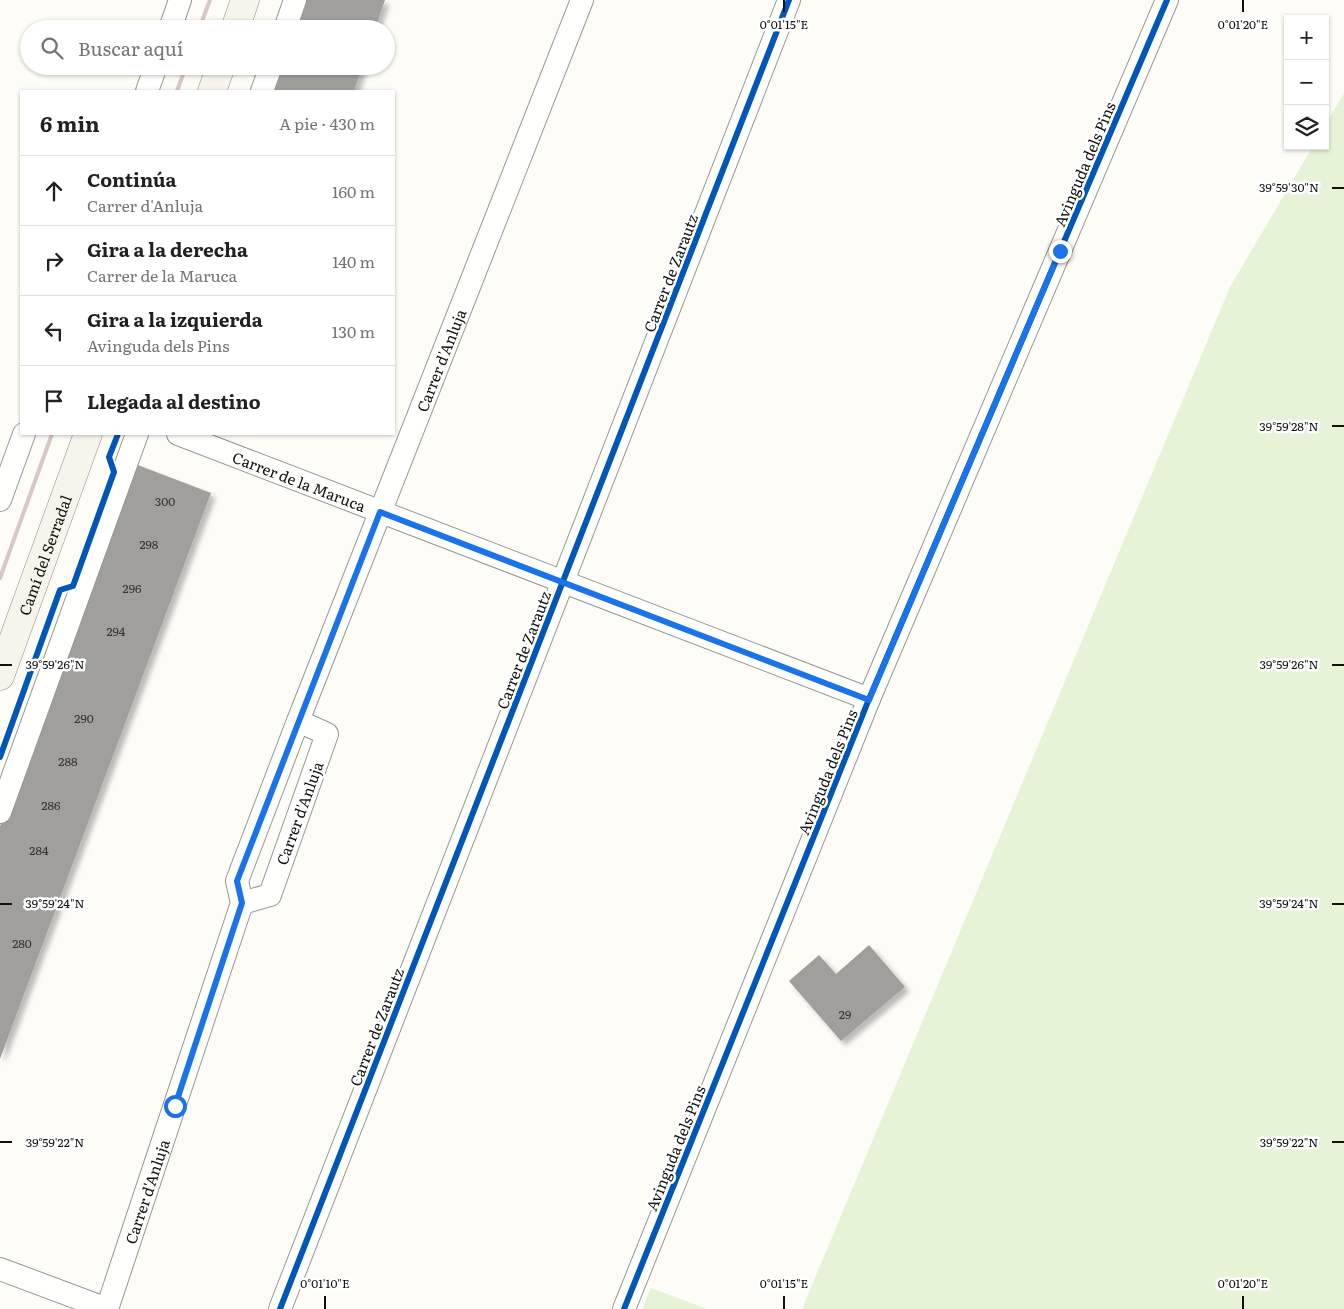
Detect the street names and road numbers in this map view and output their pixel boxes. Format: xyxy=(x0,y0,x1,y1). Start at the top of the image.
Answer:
street label: Avinguda dels Pins xyxy=(1047,98,1121,230)
street label: Carrer de Zarautz xyxy=(637,211,703,335)
street label: Carrer d'Anluja xyxy=(410,304,471,415)
street label: Carrer de la Maruca xyxy=(229,445,370,517)
street label: Camí del Serradal xyxy=(12,491,77,618)
street label: Carrer de Zarautz xyxy=(490,588,556,712)
street label: Avinguda dels Pins xyxy=(791,706,863,838)
street label: Carrer d'Anluja xyxy=(270,757,329,868)
street label: Carrer de Zarautz xyxy=(343,965,409,1089)
street label: Avinguda dels Pins xyxy=(639,1082,711,1214)
street label: Carrer d'Anluja xyxy=(118,1135,175,1247)

